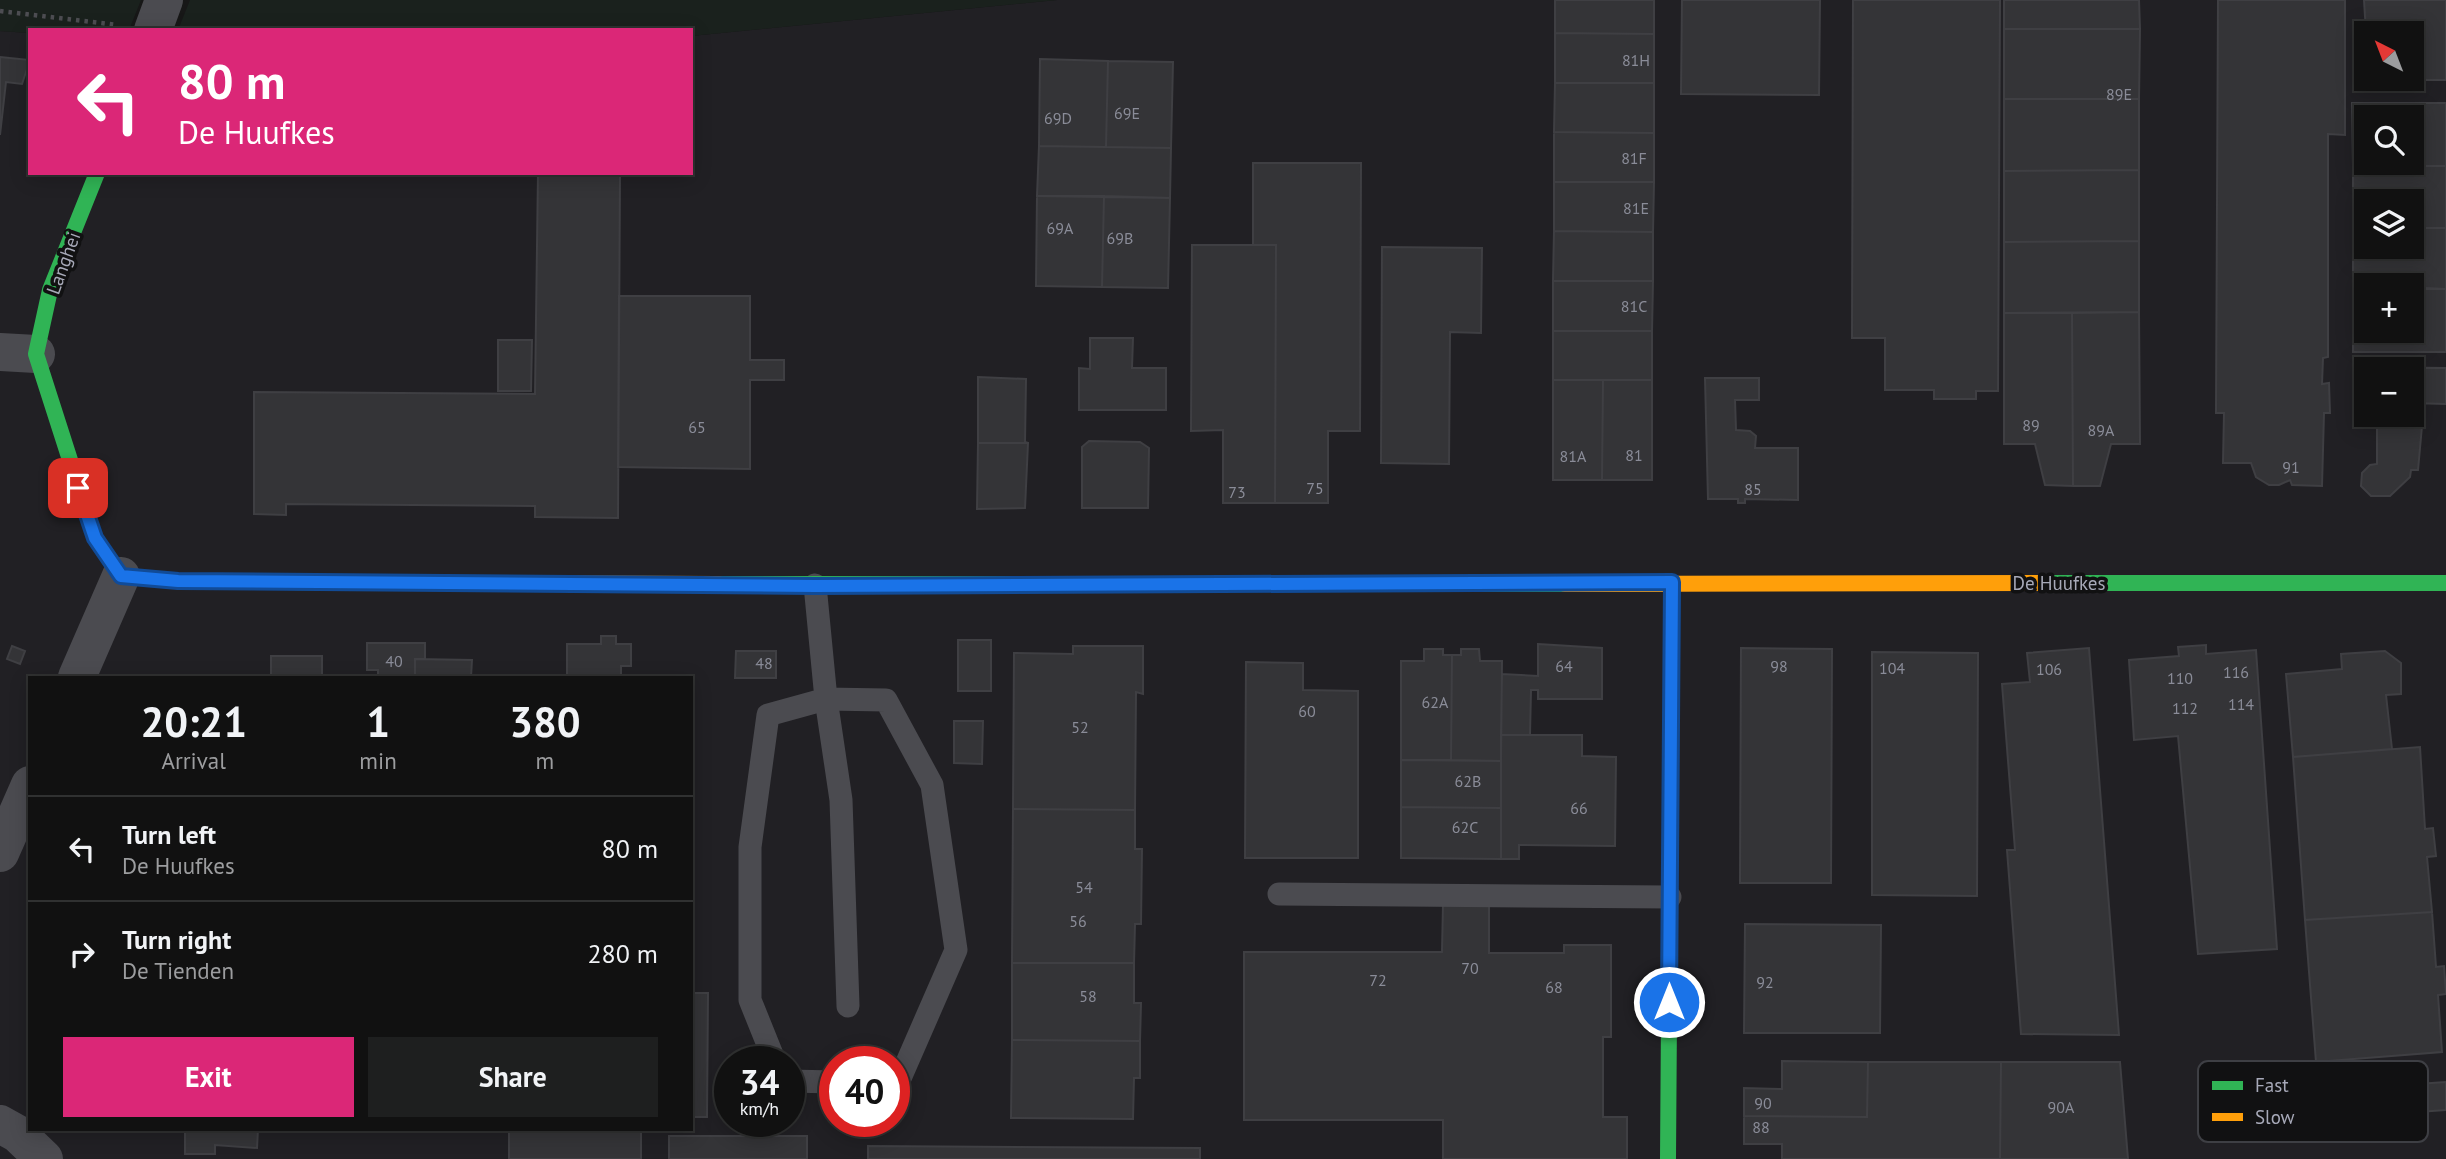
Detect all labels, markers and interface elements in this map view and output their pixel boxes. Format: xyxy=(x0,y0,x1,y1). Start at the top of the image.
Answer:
north arrow xyxy=(2354,21,2424,91)
map controls xyxy=(2354,21,2424,427)
text: 80 m xyxy=(178,49,285,113)
house number: 81H xyxy=(1622,50,1650,70)
icon: left xyxy=(63,56,154,147)
house number: 89E xyxy=(2106,84,2132,104)
house number: 69E xyxy=(1114,103,1140,123)
button: search xyxy=(2354,105,2424,175)
house number: 69D xyxy=(1044,108,1072,128)
text: De Huufkes xyxy=(178,111,335,153)
house number: 81F xyxy=(1621,148,1647,168)
button: layers xyxy=(2354,189,2424,259)
house number: 81E xyxy=(1623,198,1649,218)
house number: 69A xyxy=(1047,218,1074,238)
house number: 69B xyxy=(1107,228,1133,248)
street label: Langhei xyxy=(41,229,85,297)
button: + xyxy=(2354,273,2424,343)
house number: 81C xyxy=(1621,296,1647,316)
button: − xyxy=(2354,357,2424,427)
house number: 89 xyxy=(2022,415,2040,435)
house number: 65 xyxy=(688,417,706,437)
house number: 89A xyxy=(2088,420,2115,440)
house number: 81 xyxy=(1625,445,1643,465)
house number: 81A xyxy=(1560,446,1587,466)
house number: 91 xyxy=(2282,457,2300,477)
pin xyxy=(48,458,108,518)
icon: arrive xyxy=(59,469,97,507)
house number: 75 xyxy=(1306,478,1324,498)
house number: 85 xyxy=(1744,479,1762,499)
house number: 73 xyxy=(1228,482,1246,502)
street label: De Huufkes xyxy=(2013,571,2106,595)
house number: 40 xyxy=(385,651,403,671)
house number: 48 xyxy=(755,653,773,673)
house number: 64 xyxy=(1555,656,1573,676)
house number: 98 xyxy=(1770,656,1788,676)
house number: 104 xyxy=(1879,658,1905,678)
house number: 106 xyxy=(2036,659,2062,679)
house number: 116 xyxy=(2223,662,2249,682)
house number: 110 xyxy=(2167,668,2193,688)
house number: 62A xyxy=(1422,692,1449,712)
text: 20:21 xyxy=(140,694,247,749)
text: 1 xyxy=(366,694,390,749)
text: 380 xyxy=(509,694,581,749)
house number: 114 xyxy=(2228,694,2254,714)
house number: 112 xyxy=(2172,698,2198,718)
house number: 60 xyxy=(1298,701,1316,721)
house number: 52 xyxy=(1071,717,1089,737)
text: Arrival xyxy=(161,746,226,775)
text: min xyxy=(359,746,397,775)
text: m xyxy=(536,746,554,775)
house number: 62B xyxy=(1455,771,1481,791)
house number: 66 xyxy=(1570,798,1588,818)
house number: 62C xyxy=(1452,817,1478,837)
text: Turn left xyxy=(122,818,216,851)
icon: left xyxy=(63,830,101,868)
text: 80 m xyxy=(602,832,658,865)
text: De Huufkes xyxy=(122,851,235,880)
house number: 54 xyxy=(1075,877,1093,897)
house number: 56 xyxy=(1069,911,1087,931)
text: Turn right xyxy=(122,923,231,956)
icon: right xyxy=(63,935,101,973)
text: 280 m xyxy=(587,937,658,970)
text: De Tienden xyxy=(122,956,234,985)
house number: 70 xyxy=(1461,958,1479,978)
position arrow xyxy=(1632,965,1706,1039)
house number: 72 xyxy=(1369,970,1387,990)
house number: 92 xyxy=(1756,972,1774,992)
house number: 68 xyxy=(1545,977,1563,997)
house number: 58 xyxy=(1079,986,1097,1006)
button: Exit xyxy=(63,1037,354,1117)
button: Share xyxy=(368,1037,658,1117)
speed limit sign: 40 xyxy=(819,1046,910,1137)
text: 34 xyxy=(740,1059,779,1105)
legend xyxy=(2198,1061,2428,1142)
text: Fast xyxy=(2255,1073,2289,1097)
house number: 90 xyxy=(1754,1093,1772,1113)
text: km/h xyxy=(740,1097,779,1120)
house number: 90A xyxy=(2048,1097,2075,1117)
text: Slow xyxy=(2255,1105,2295,1129)
house number: 88 xyxy=(1752,1117,1770,1137)

